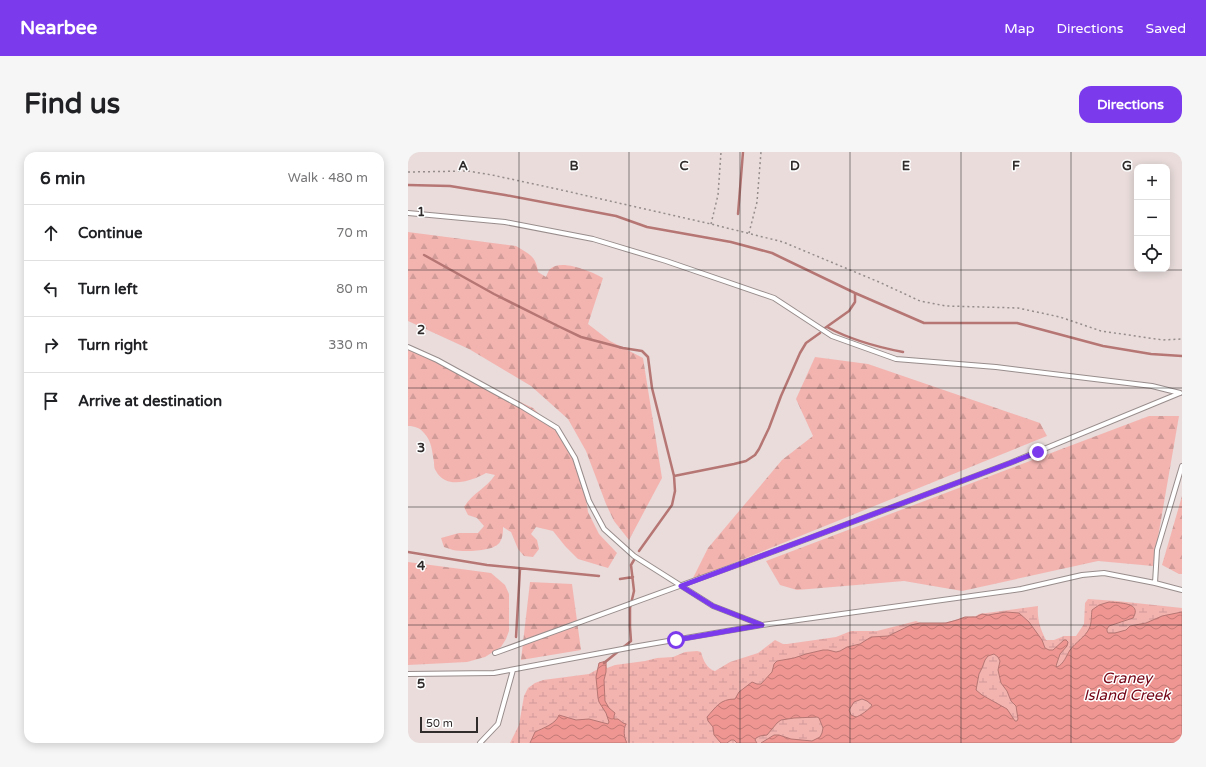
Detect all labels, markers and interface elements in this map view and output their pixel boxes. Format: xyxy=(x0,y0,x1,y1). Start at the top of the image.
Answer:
text: Nearbee xyxy=(20,17,97,39)
text: Map xyxy=(1004,20,1035,37)
text: Directions xyxy=(1057,20,1124,37)
text: Saved xyxy=(1146,20,1186,37)
button: Directions xyxy=(1079,86,1182,123)
text: Find us xyxy=(24,87,120,121)
text: A xyxy=(458,158,468,174)
text: B xyxy=(569,158,579,174)
text: C xyxy=(679,158,689,174)
text: D xyxy=(790,158,800,174)
text: E xyxy=(902,158,910,174)
text: F xyxy=(1012,158,1020,174)
text: G xyxy=(1122,158,1132,174)
map controls xyxy=(1134,164,1170,272)
button: + xyxy=(1134,164,1170,200)
text: 6 min xyxy=(40,168,85,189)
text: Walk · 480 m xyxy=(288,170,368,186)
button: − xyxy=(1134,200,1170,236)
text: 1 xyxy=(417,204,425,220)
icon: ahead xyxy=(40,222,62,244)
text: Continue xyxy=(78,224,142,242)
text: 70 m xyxy=(336,225,368,241)
button: locate xyxy=(1134,236,1170,272)
icon: left xyxy=(40,278,62,300)
text: Turn left xyxy=(78,280,138,298)
text: 80 m xyxy=(336,281,368,297)
text: 2 xyxy=(417,322,425,338)
icon: right xyxy=(40,334,62,356)
text: Turn right xyxy=(78,336,148,354)
text: 330 m xyxy=(328,337,368,353)
icon: arrive xyxy=(40,390,62,412)
text: Arrive at destination xyxy=(78,392,222,410)
text: 3 xyxy=(417,440,425,456)
route end xyxy=(1029,443,1047,461)
text: 4 xyxy=(417,558,426,574)
route start xyxy=(667,631,685,649)
water label: Craney Island Creek xyxy=(1084,669,1172,704)
text: 5 xyxy=(417,676,425,692)
scale bar xyxy=(420,715,478,734)
text: 50 m xyxy=(426,717,453,730)

